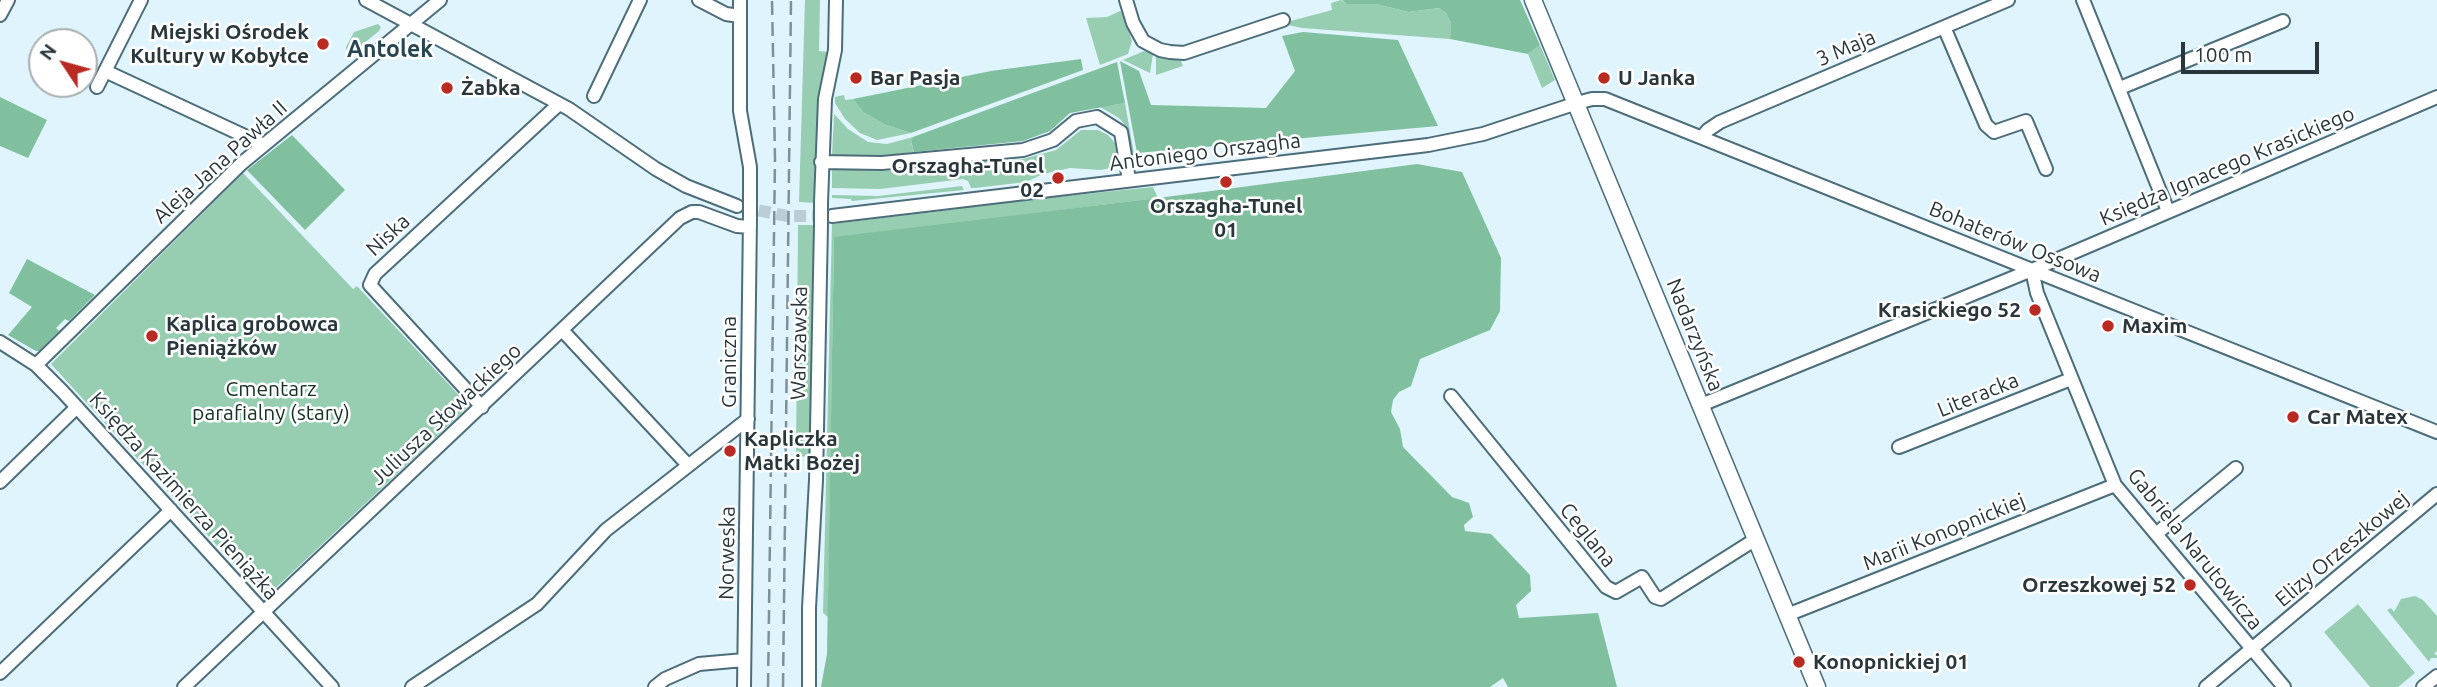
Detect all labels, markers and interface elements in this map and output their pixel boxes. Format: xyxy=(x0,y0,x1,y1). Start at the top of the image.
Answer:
place label: Miejski Ośrodek Kultury w Kobyłce xyxy=(130,19,309,69)
street label: 3 Maja xyxy=(1813,24,1879,72)
north arrow xyxy=(28,28,98,98)
scale bar xyxy=(2185,28,2323,72)
district label: Antolek xyxy=(347,35,433,63)
marker: Miejski Ośrodek Kultury w Kobyłce xyxy=(315,36,331,52)
text: N xyxy=(35,40,61,64)
text: 100 m xyxy=(2194,42,2252,66)
place label: Bar Pasja xyxy=(870,65,960,91)
place label: U Janka xyxy=(1618,65,1695,91)
marker: Bar Pasja xyxy=(848,70,864,86)
marker: U Janka xyxy=(1596,70,1612,86)
place label: Żabka xyxy=(461,75,521,101)
marker: Żabka xyxy=(439,80,455,96)
street label: Aleja Jana Pawła II xyxy=(148,95,292,229)
street label: Księdza Ignacego Krasickiego xyxy=(2096,101,2358,231)
street label: Antoniego Orszagha xyxy=(1108,128,1302,176)
place label: Orszagha-Tunel 02 xyxy=(891,153,1044,203)
marker: Orszagha-Tunel 02 xyxy=(1050,170,1066,186)
marker: Orszagha-Tunel 01 xyxy=(1218,174,1234,190)
place label: Orszagha-Tunel 01 xyxy=(1150,193,1302,243)
street label: Bohaterów Ossowa xyxy=(1925,196,2105,288)
street label: Niska xyxy=(361,209,415,261)
street label: Nadarzyńska xyxy=(1661,275,1729,395)
street label: Warszawska xyxy=(785,286,813,400)
place label: Krasickiego 52 xyxy=(1878,297,2021,323)
marker: Krasickiego 52 xyxy=(2027,302,2043,318)
place label: Kaplica grobowca Pieniążków xyxy=(166,311,338,361)
place label: Maxim xyxy=(2122,313,2187,339)
street label: Graniczna xyxy=(716,316,742,408)
marker: Maxim xyxy=(2100,318,2116,334)
marker: Kaplica grobowca Pieniążków xyxy=(144,328,160,344)
street label: Juliusza Słowackiego xyxy=(366,338,526,490)
street label: Literacka xyxy=(1934,367,2022,423)
park label: Cmentarz parafialny (stary) xyxy=(192,376,350,426)
street label: Księdza Kazimierza Pieniążka xyxy=(84,387,284,605)
place label: Car Matex xyxy=(2307,404,2408,430)
marker: Car Matex xyxy=(2285,409,2301,425)
place label: Kapliczka Matki Bożej xyxy=(744,426,860,476)
marker: Kapliczka Matki Bożej xyxy=(722,443,738,459)
street label: Gabriela Narutowicza xyxy=(2122,463,2268,635)
street label: Elizy Orzeszkowej xyxy=(2270,486,2414,612)
street label: Marii Konopnickiej xyxy=(1859,488,2029,576)
street label: Ceglana xyxy=(1554,498,1622,572)
street label: Norweska xyxy=(714,506,740,600)
place label: Orzeszkowej 52 xyxy=(2022,572,2176,598)
marker: Orzeszkowej 52 xyxy=(2182,577,2198,593)
place label: Konopnickiej 01 xyxy=(1813,649,1969,675)
marker: Konopnickiej 01 xyxy=(1791,654,1807,670)

